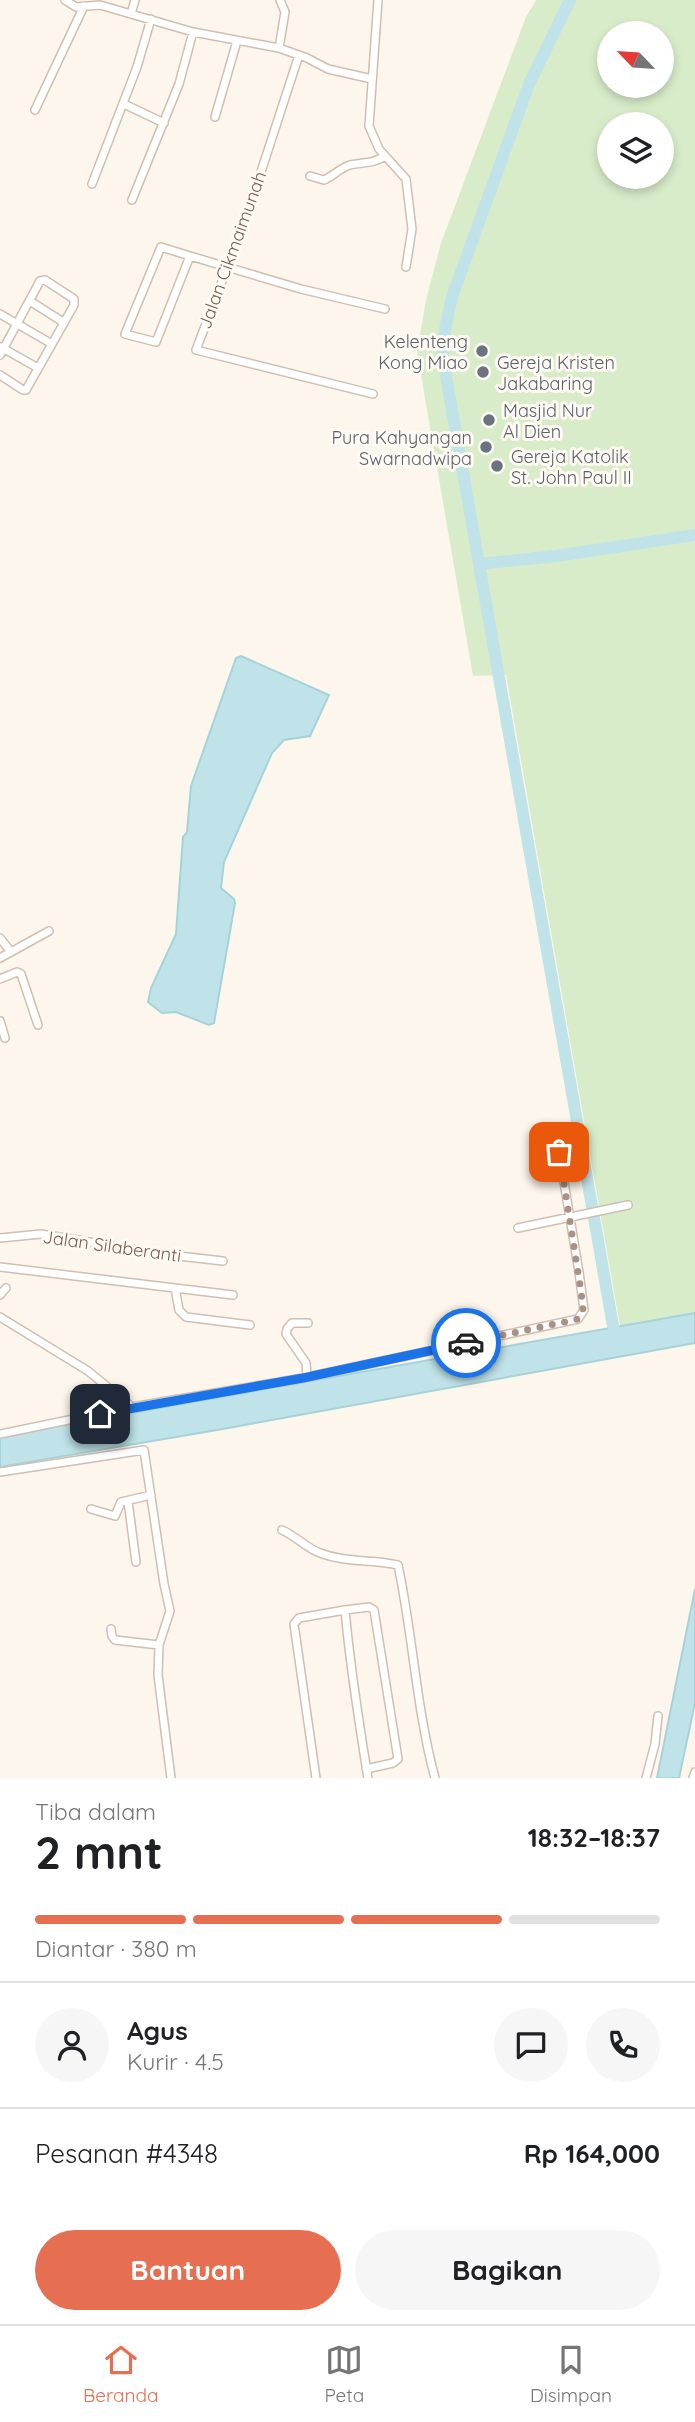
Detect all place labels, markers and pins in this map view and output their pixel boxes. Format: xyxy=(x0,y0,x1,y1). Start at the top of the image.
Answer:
place label: Kelenteng Kong Miao xyxy=(378,330,468,374)
marker: Kelenteng Kong Miao xyxy=(474,343,490,359)
place label: Gereja Kristen Jakabaring xyxy=(497,351,615,395)
marker: Gereja Kristen Jakabaring xyxy=(475,364,491,380)
place label: Masjid Nur Al Dien xyxy=(503,399,592,443)
marker: Masjid Nur Al Dien xyxy=(481,412,497,428)
place label: Pura Kahyangan Swarnadwipa xyxy=(331,426,472,470)
marker: Pura Kahyangan Swarnadwipa xyxy=(478,439,494,455)
place label: Gereja Katolik St. John Paul II xyxy=(511,445,632,489)
marker: Gereja Katolik St. John Paul II xyxy=(489,458,505,474)
pin xyxy=(529,1122,589,1182)
pin xyxy=(70,1384,130,1444)

